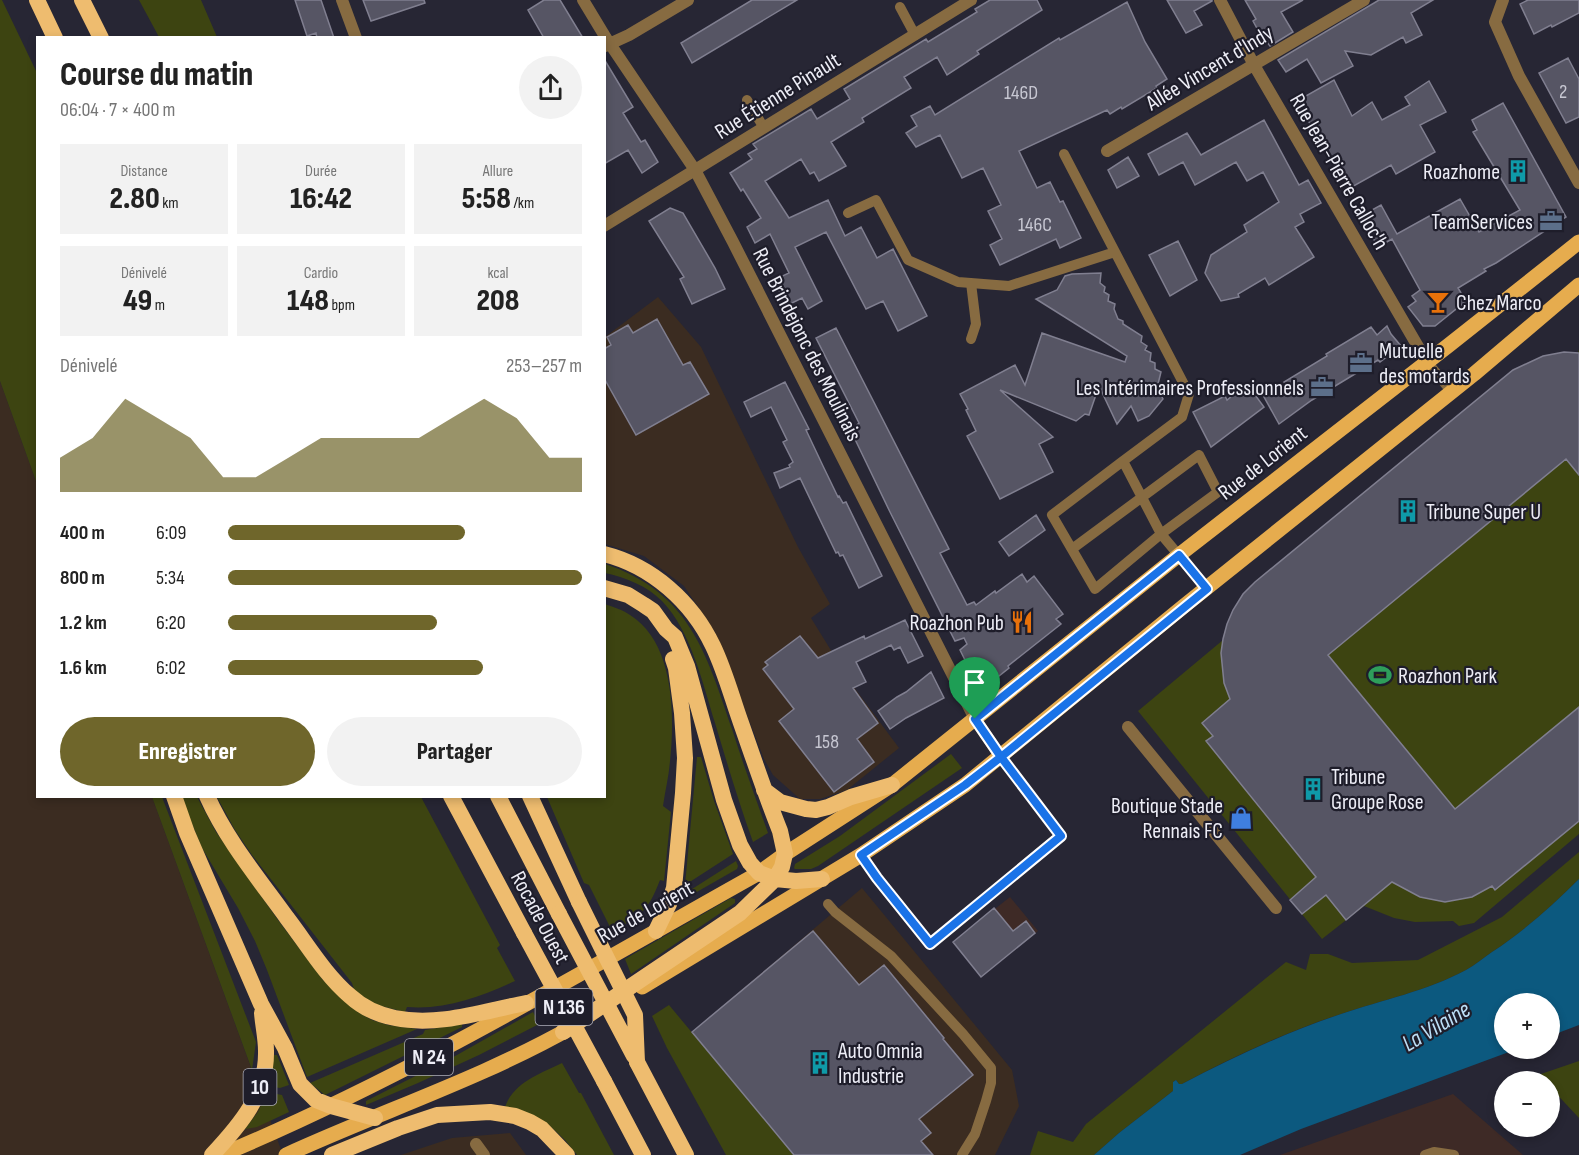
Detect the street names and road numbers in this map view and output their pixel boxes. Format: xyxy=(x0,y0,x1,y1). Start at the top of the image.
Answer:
street label: Allée Vincent d'Indy xyxy=(1140,19,1279,117)
street label: Rue Étienne Pinault xyxy=(710,47,846,146)
street label: Rue Jean-Pierre Calloc'h xyxy=(1283,89,1394,255)
street label: Rue Brindejonc des Moulinais xyxy=(746,243,867,446)
street label: Rue de Lorient xyxy=(1213,420,1313,506)
street label: Rocade Ouest xyxy=(504,867,575,969)
street label: Rue de Lorient xyxy=(593,875,699,950)
road number: N 136 xyxy=(536,989,592,1025)
road number: N 24 xyxy=(405,1039,453,1075)
road number: 10 xyxy=(244,1069,276,1105)

